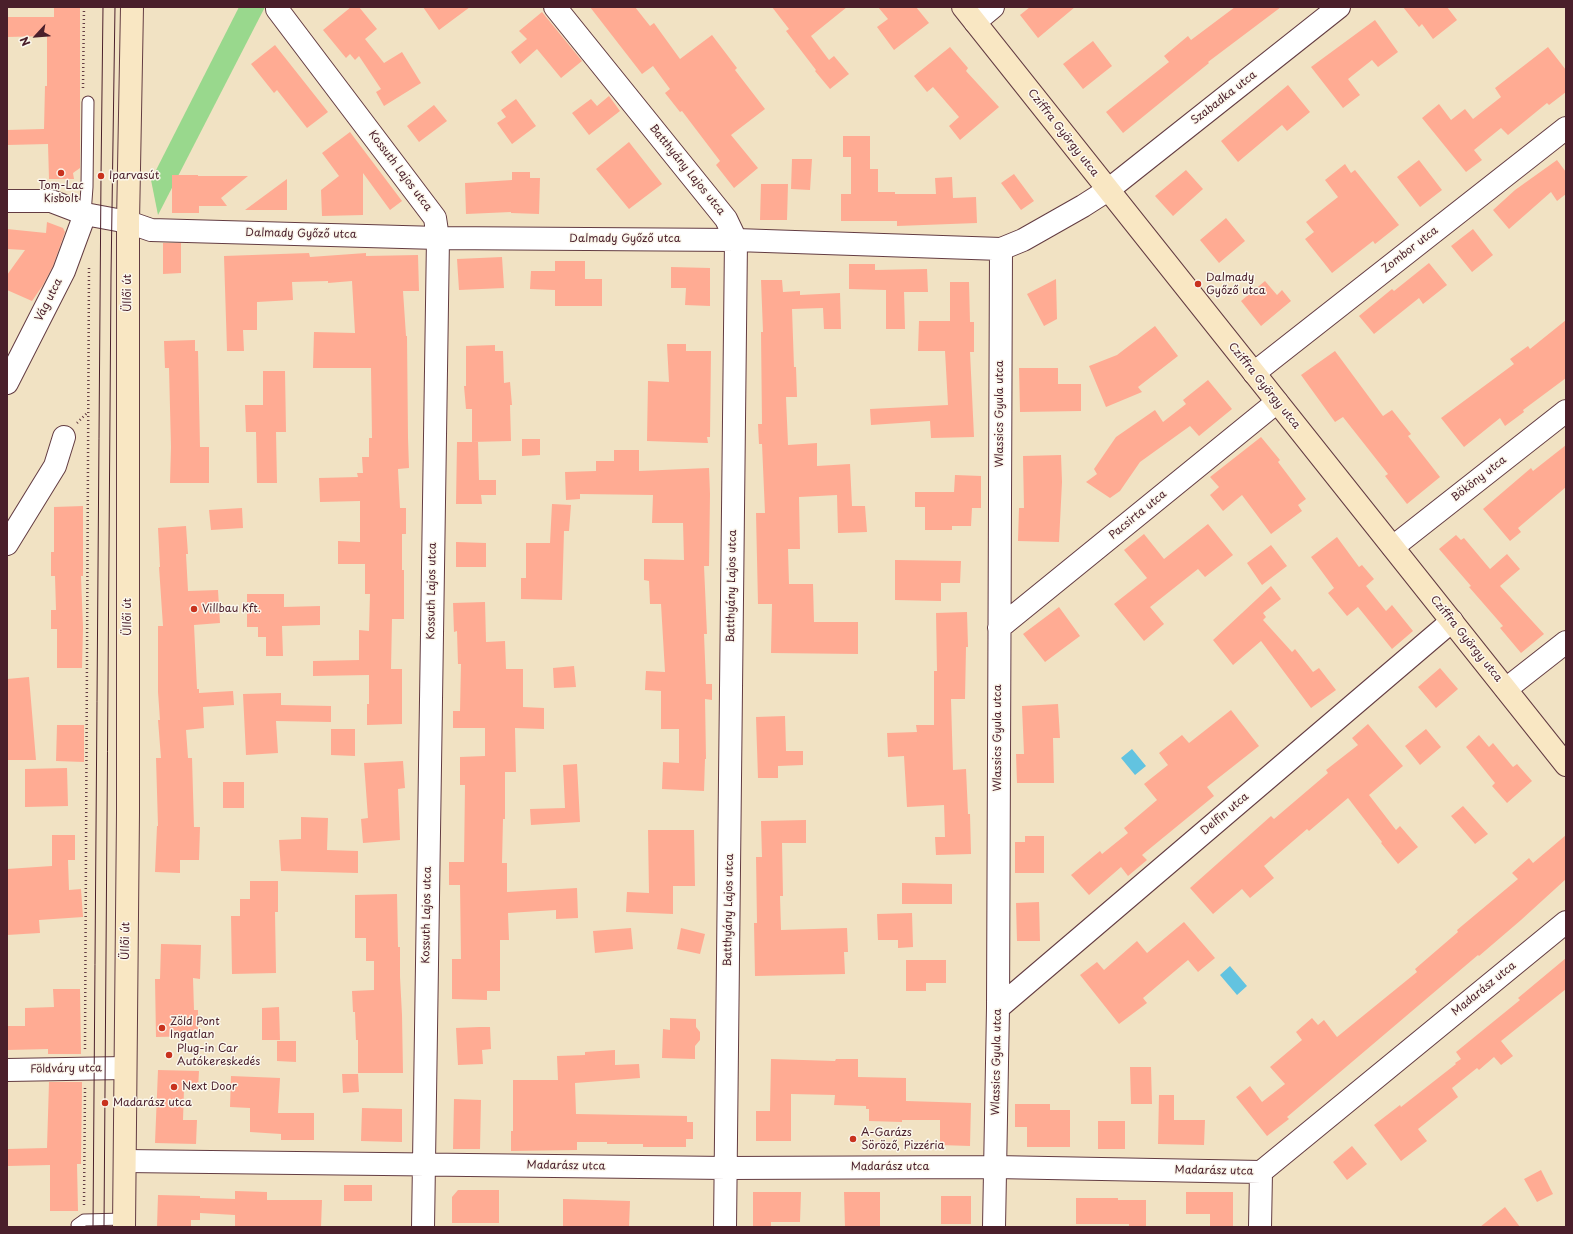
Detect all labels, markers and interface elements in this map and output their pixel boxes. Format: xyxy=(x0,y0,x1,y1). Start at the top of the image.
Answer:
north arrow xyxy=(16,16,56,56)
text: N xyxy=(15,34,34,49)
street label: Szabadka utca xyxy=(1189,68,1259,128)
street label: Cziffra György utca xyxy=(1025,87,1101,179)
street label: Batthyány Lajos utca xyxy=(646,122,728,218)
street label: Kossuth Lajos utca xyxy=(365,128,435,214)
marker: Tom-Lac Kisbolt xyxy=(56,168,66,178)
place label: Iparvasút xyxy=(109,169,159,183)
marker: Iparvasút xyxy=(96,171,106,181)
place label: Tom-Lac Kisbolt xyxy=(38,179,84,205)
street label: Zombor utca xyxy=(1379,224,1441,276)
street label: Dalmady Győző utca xyxy=(245,226,357,242)
street label: Dalmady Győző utca xyxy=(569,232,681,246)
place label: Dalmady Győző utca xyxy=(1206,271,1265,297)
street label: Üllői út xyxy=(121,274,135,312)
street label: Vág utca xyxy=(33,276,65,324)
marker: Dalmady Győző utca xyxy=(1193,279,1203,289)
street label: Cziffra György utca xyxy=(1225,340,1303,432)
street label: Wlassics Gyula utca xyxy=(993,361,1007,467)
street label: Bököny utca xyxy=(1449,454,1509,504)
street label: Pacsirta utca xyxy=(1107,488,1169,542)
street label: Batthyány Lajos utca xyxy=(724,529,740,643)
street label: Kossuth Lajos utca xyxy=(425,542,439,640)
street label: Cziffra György utca xyxy=(1427,593,1505,685)
street label: Üllői út xyxy=(121,598,135,636)
place label: Villbau Kft. xyxy=(202,602,261,616)
marker: Villbau Kft. xyxy=(189,604,199,614)
street label: Wlassics Gyula utca xyxy=(991,685,1005,791)
street label: Delfin utca xyxy=(1198,790,1252,838)
street label: Batthyány Lajos utca xyxy=(721,853,737,967)
street label: Kossuth Lajos utca xyxy=(420,866,434,964)
street label: Üllői út xyxy=(119,922,133,960)
street label: Madarász utca xyxy=(1449,959,1519,1019)
street label: Wlassics Gyula utca xyxy=(989,1008,1005,1116)
place label: Zöld Pont Ingatlan xyxy=(170,1015,220,1041)
marker: Zöld Pont Ingatlan xyxy=(157,1023,167,1033)
place label: Plug-in Car Autókereskedés xyxy=(177,1042,260,1068)
marker: Plug-in Car Autókereskedés xyxy=(164,1050,174,1060)
street label: Földváry utca xyxy=(30,1062,102,1076)
place label: Next Door xyxy=(182,1080,237,1094)
marker: Next Door xyxy=(169,1082,179,1092)
place label: Madarász utca xyxy=(113,1096,192,1110)
marker: Madarász utca xyxy=(100,1098,110,1108)
place label: A-Garázs Söröző, Pizzéria xyxy=(861,1126,944,1152)
marker: A-Garázs Söröző, Pizzéria xyxy=(848,1134,858,1144)
street label: Madarász utca xyxy=(527,1159,605,1173)
street label: Madarász utca xyxy=(851,1160,929,1174)
street label: Madarász utca xyxy=(1175,1164,1253,1178)

